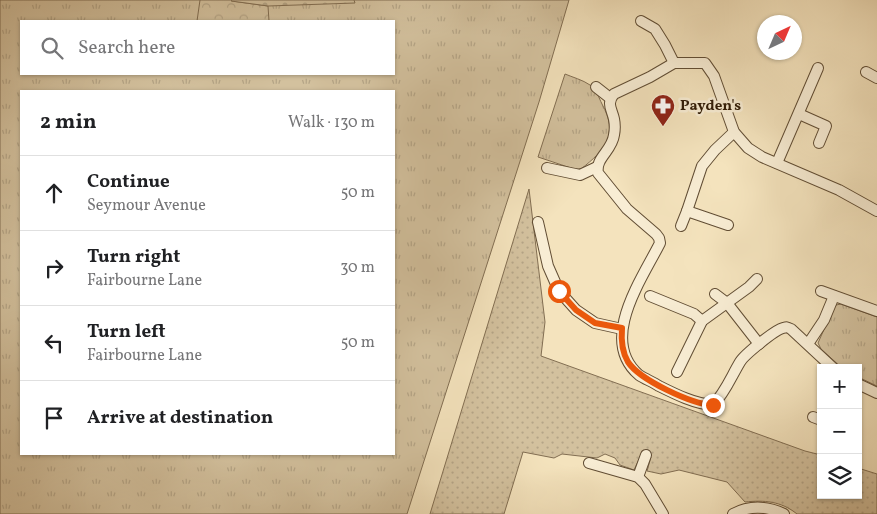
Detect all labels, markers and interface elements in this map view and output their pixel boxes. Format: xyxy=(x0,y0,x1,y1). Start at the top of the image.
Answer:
north arrow xyxy=(757,15,802,60)
search box xyxy=(20,20,395,75)
icon: search xyxy=(38,34,66,62)
text: Search here xyxy=(78,35,175,61)
pharmacy icon: Payden's xyxy=(650,93,676,127)
place label: Payden's xyxy=(680,96,741,117)
text: 2 min xyxy=(40,108,97,137)
text: Walk · 130 m xyxy=(288,112,375,134)
text: Continue xyxy=(87,169,170,195)
icon: ahead xyxy=(40,179,68,207)
text: 50 m xyxy=(341,182,375,204)
text: Seymour Avenue xyxy=(87,195,206,217)
text: Turn right xyxy=(87,244,180,270)
icon: right xyxy=(40,254,68,282)
text: 30 m xyxy=(340,257,375,279)
text: Fairbourne Lane xyxy=(87,270,202,292)
route start xyxy=(548,280,571,303)
text: Turn left xyxy=(87,319,166,345)
icon: left xyxy=(40,329,68,357)
text: 50 m xyxy=(341,332,375,354)
text: Fairbourne Lane xyxy=(87,345,202,367)
map controls xyxy=(817,364,862,499)
button: + xyxy=(817,364,862,409)
route end xyxy=(702,394,725,417)
icon: arrive xyxy=(40,404,68,432)
text: Arrive at destination xyxy=(87,405,273,431)
button: − xyxy=(817,409,862,454)
button: layers xyxy=(817,454,862,499)

